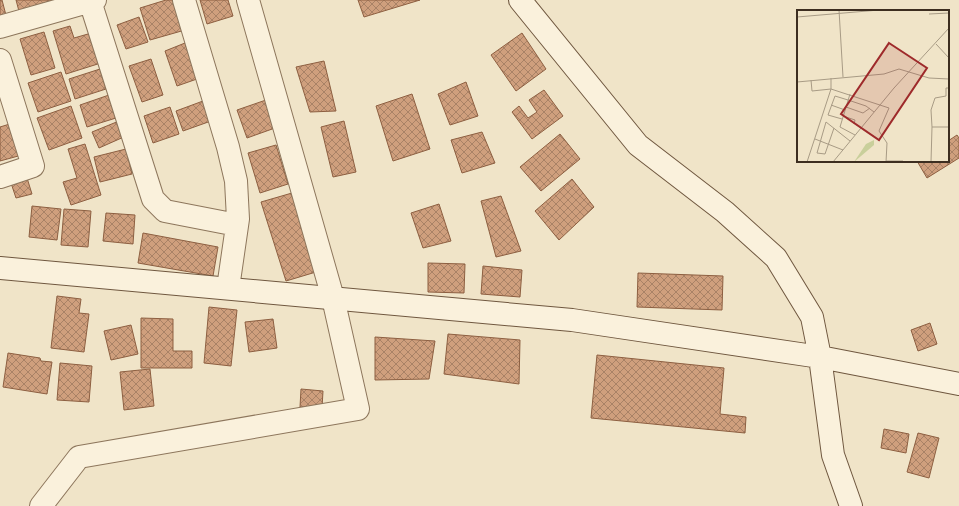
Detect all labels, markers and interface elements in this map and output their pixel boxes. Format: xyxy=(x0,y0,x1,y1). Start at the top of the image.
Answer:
inset map xyxy=(797,10,949,162)

